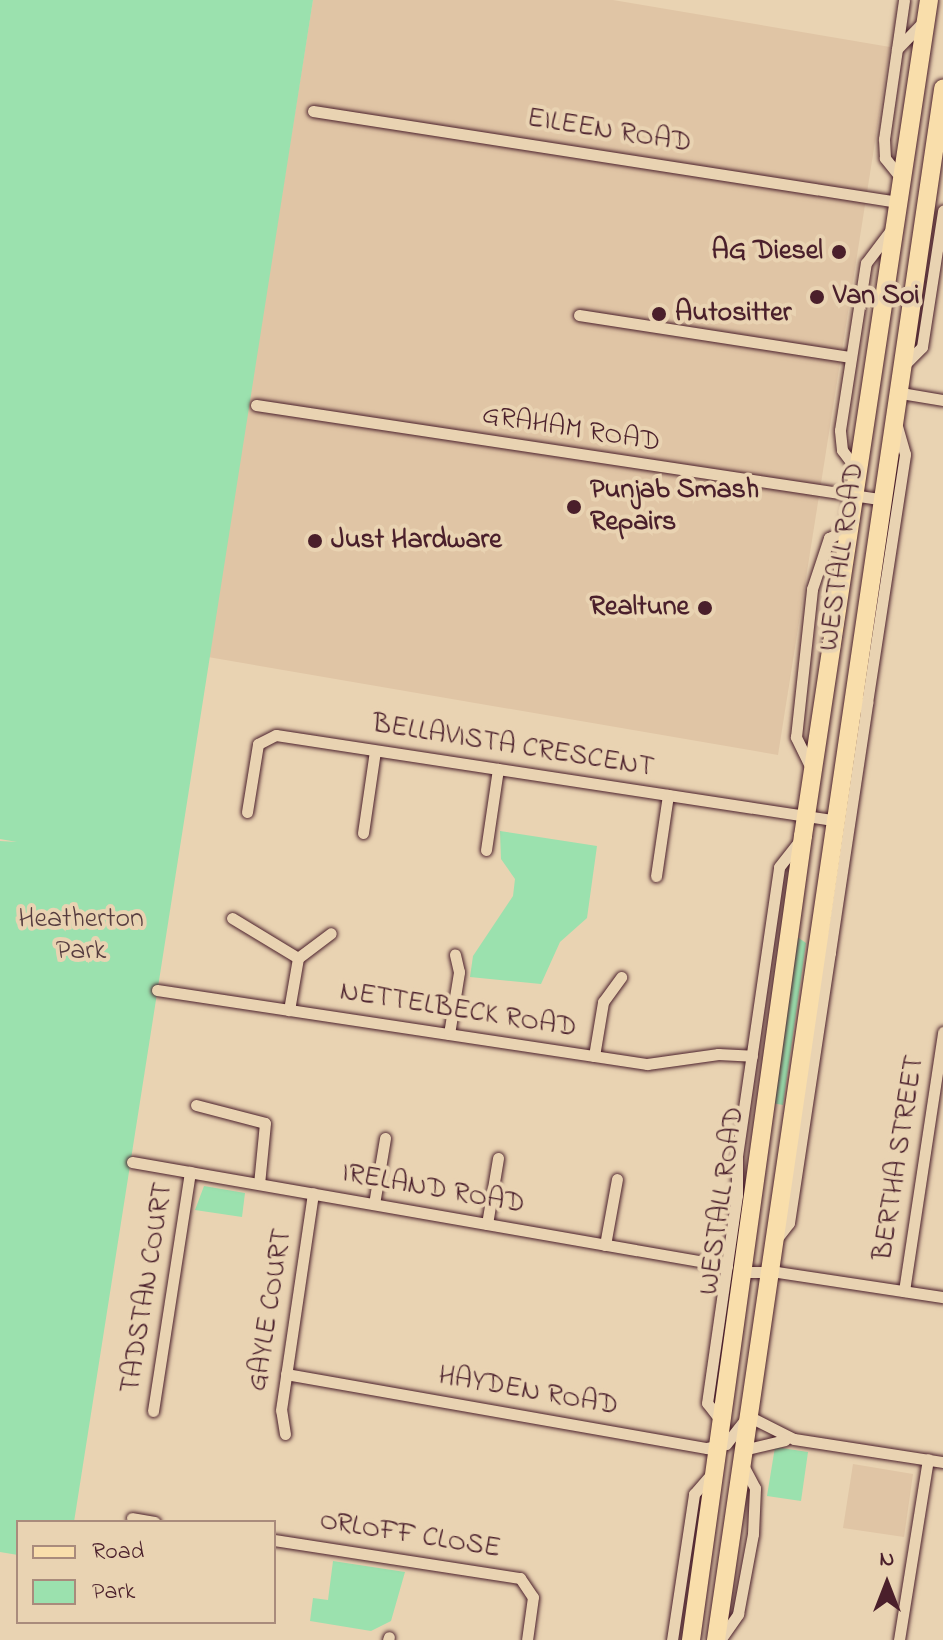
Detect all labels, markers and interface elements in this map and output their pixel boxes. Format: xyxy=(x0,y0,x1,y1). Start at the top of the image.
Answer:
street label: EILEEN ROAD xyxy=(525,102,693,162)
place label: AG Diesel xyxy=(712,235,823,269)
marker: AG Diesel xyxy=(830,243,848,261)
place label: Van Soi xyxy=(833,280,920,314)
marker: Van Soi xyxy=(808,288,826,306)
place label: Autositter xyxy=(675,297,791,331)
marker: Autositter xyxy=(650,305,668,323)
street label: GRAHAM ROAD xyxy=(480,399,662,461)
street label: WESTALL ROAD xyxy=(813,461,873,653)
place label: Punjab Smash Repairs xyxy=(590,474,759,540)
marker: Punjab Smash Repairs xyxy=(565,498,583,516)
place label: Just Hardware xyxy=(331,524,502,558)
marker: Just Hardware xyxy=(306,532,324,550)
place label: Realtune xyxy=(589,591,689,625)
marker: Realtune xyxy=(696,599,714,617)
street label: BELLAVISTA CRESCENT xyxy=(370,708,656,786)
park label: Heatherton Park xyxy=(18,903,144,969)
street label: NETTELBECK ROAD xyxy=(337,976,579,1046)
street label: BERTHA STREET xyxy=(867,1053,933,1263)
street label: WESTALL ROAD xyxy=(693,1105,753,1297)
street label: IRELAND ROAD xyxy=(339,1157,527,1223)
street label: TADSTAN COURT xyxy=(115,1180,181,1396)
street label: GAYLE COURT xyxy=(242,1226,300,1394)
street label: HAYDEN ROAD xyxy=(436,1360,620,1424)
street label: ORLOFF CLOSE xyxy=(317,1505,503,1567)
legend xyxy=(16,1520,276,1624)
text: Road xyxy=(92,1535,144,1570)
north arrow xyxy=(847,1544,927,1624)
text: N xyxy=(880,1544,894,1576)
text: Park xyxy=(92,1575,135,1610)

